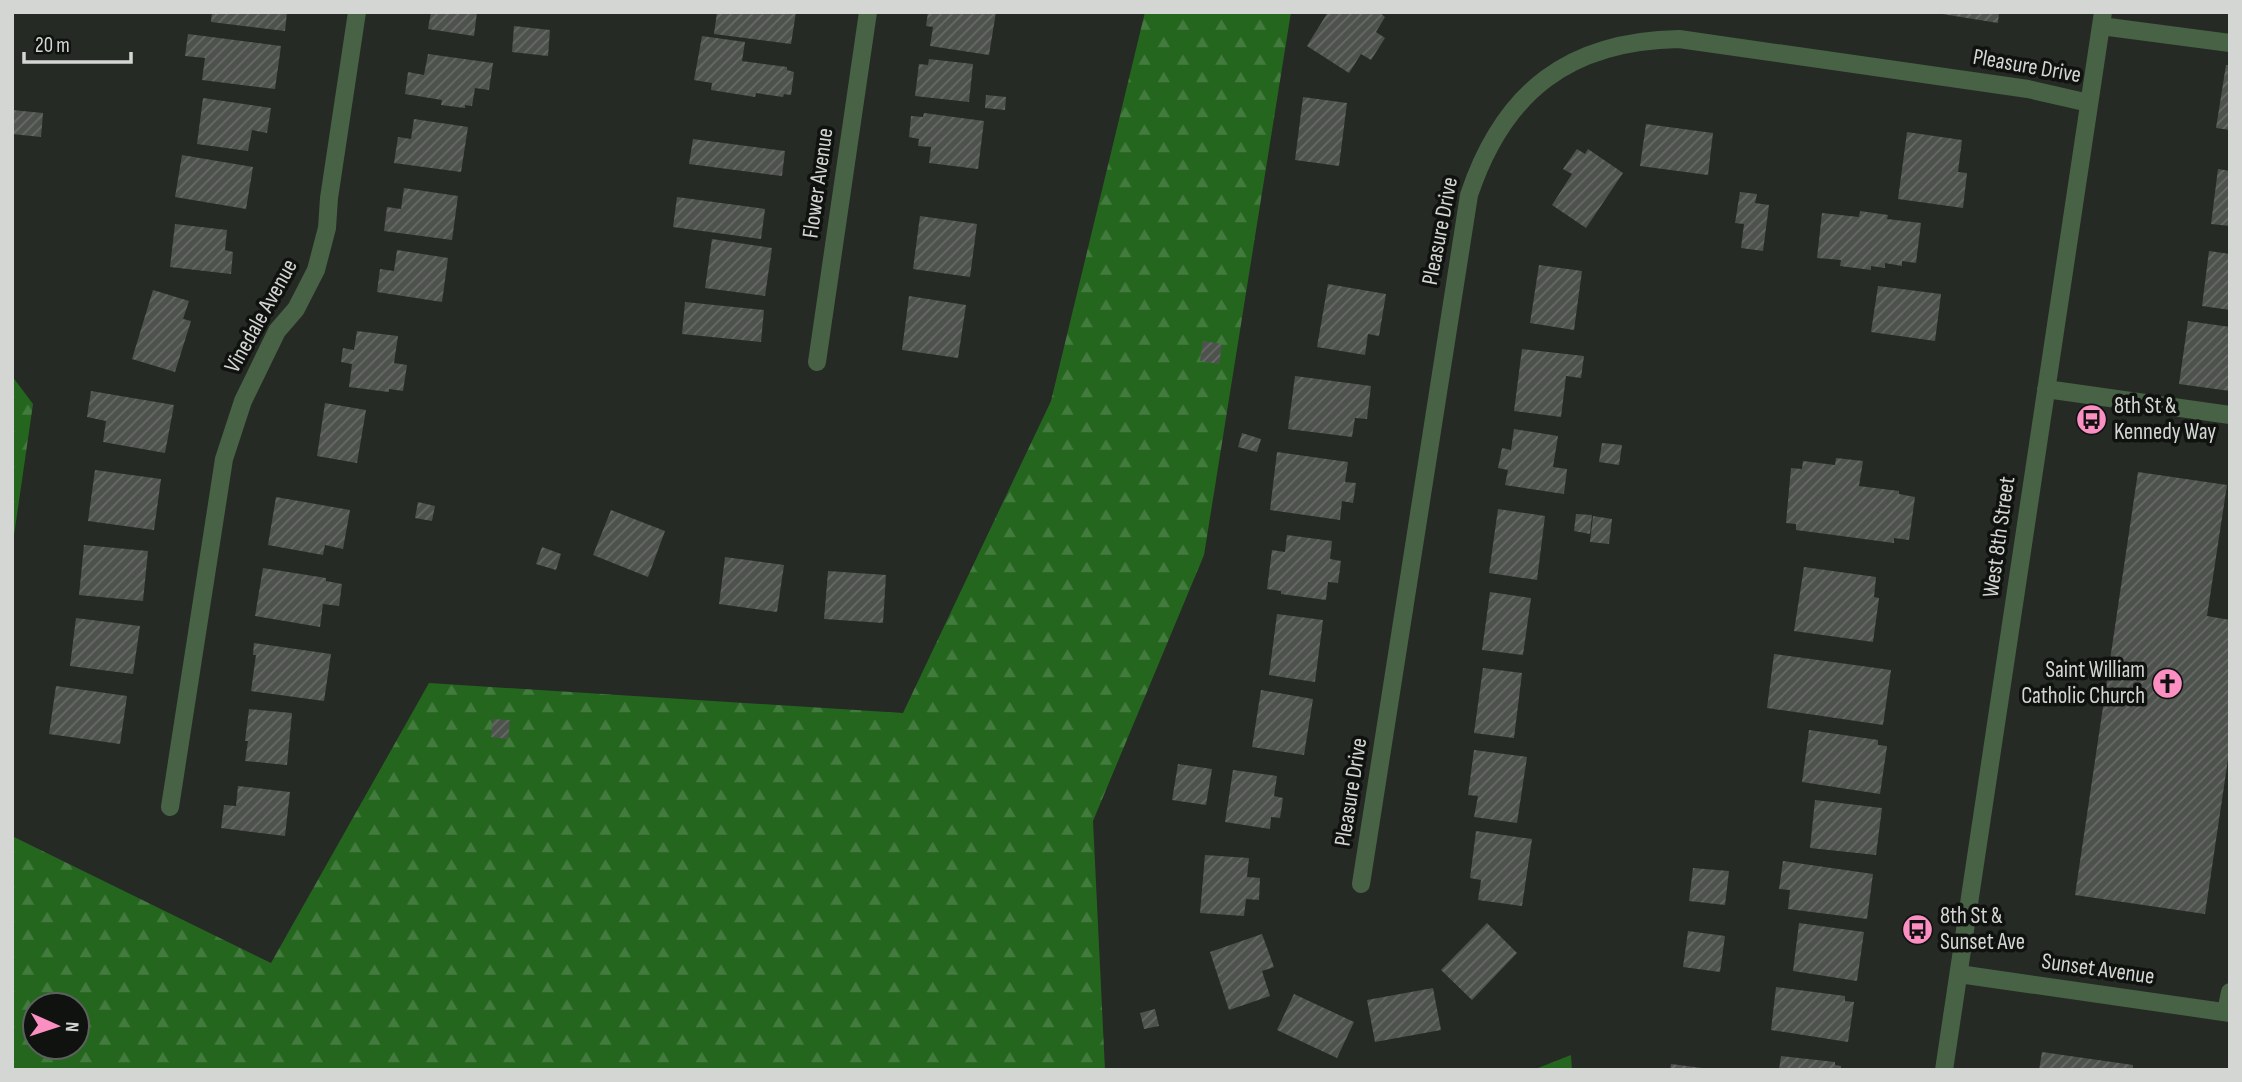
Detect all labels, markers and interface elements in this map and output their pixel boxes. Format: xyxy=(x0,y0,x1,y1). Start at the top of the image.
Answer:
scale bar xyxy=(24,21,131,65)
text: 20 m xyxy=(35,33,70,58)
street label: Pleasure Drive xyxy=(1971,43,2083,89)
street label: Flower Avenue xyxy=(796,126,840,240)
street label: Pleasure Drive xyxy=(1416,175,1464,287)
street label: Vinedale Avenue xyxy=(218,254,304,378)
place label: 8th St & Kennedy Way xyxy=(2114,392,2216,446)
bus stop icon: 8th St & Kennedy Way xyxy=(2074,402,2108,436)
street label: West 8th Street xyxy=(1977,475,2021,599)
place label: Saint William Catholic Church xyxy=(2021,656,2145,710)
church icon: Saint William Catholic Church xyxy=(2151,666,2185,700)
street label: Pleasure Drive xyxy=(1329,736,1373,848)
place label: 8th St & Sunset Ave xyxy=(1940,902,2025,956)
bus stop icon: 8th St & Sunset Ave xyxy=(1900,912,1934,946)
street label: Sunset Avenue xyxy=(2040,947,2156,991)
north arrow xyxy=(21,991,91,1061)
text: N xyxy=(60,1021,83,1032)

